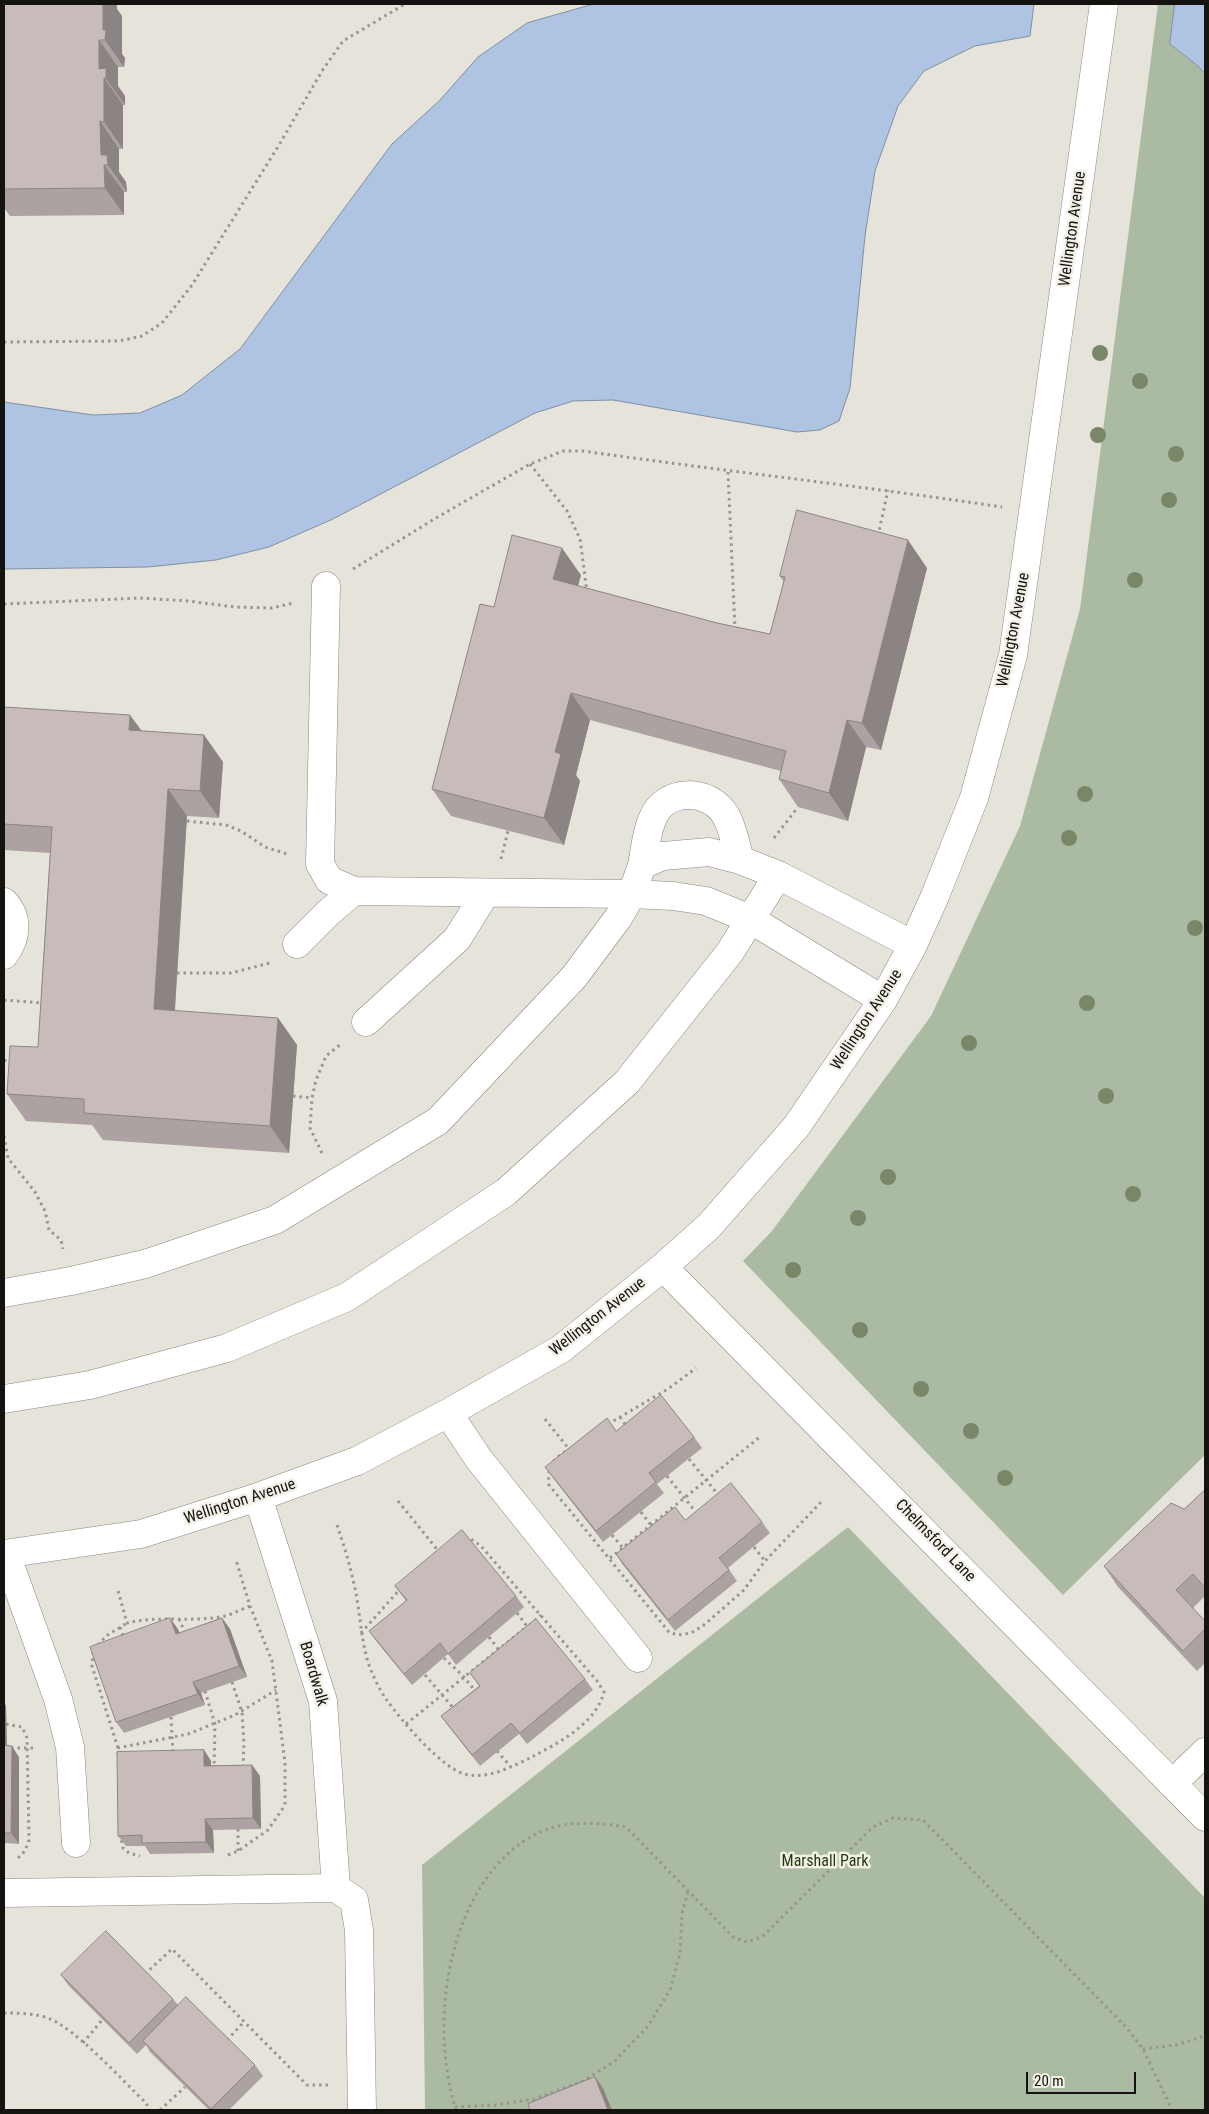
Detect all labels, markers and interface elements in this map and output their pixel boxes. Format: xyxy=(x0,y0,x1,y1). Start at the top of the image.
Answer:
street label: Wellington Avenue xyxy=(1055,170,1091,288)
street label: Wellington Avenue xyxy=(993,571,1035,689)
street label: Wellington Avenue xyxy=(827,966,907,1074)
street label: Wellington Avenue xyxy=(546,1274,650,1360)
street label: Wellington Avenue xyxy=(182,1475,298,1529)
street label: Chelmsford Lane xyxy=(891,1496,979,1586)
street label: Boardwalk xyxy=(295,1640,331,1708)
park label: Marshall Park xyxy=(782,1852,868,1872)
scale bar xyxy=(1029,2062,1139,2094)
text: 20 m xyxy=(1034,2072,1064,2090)

